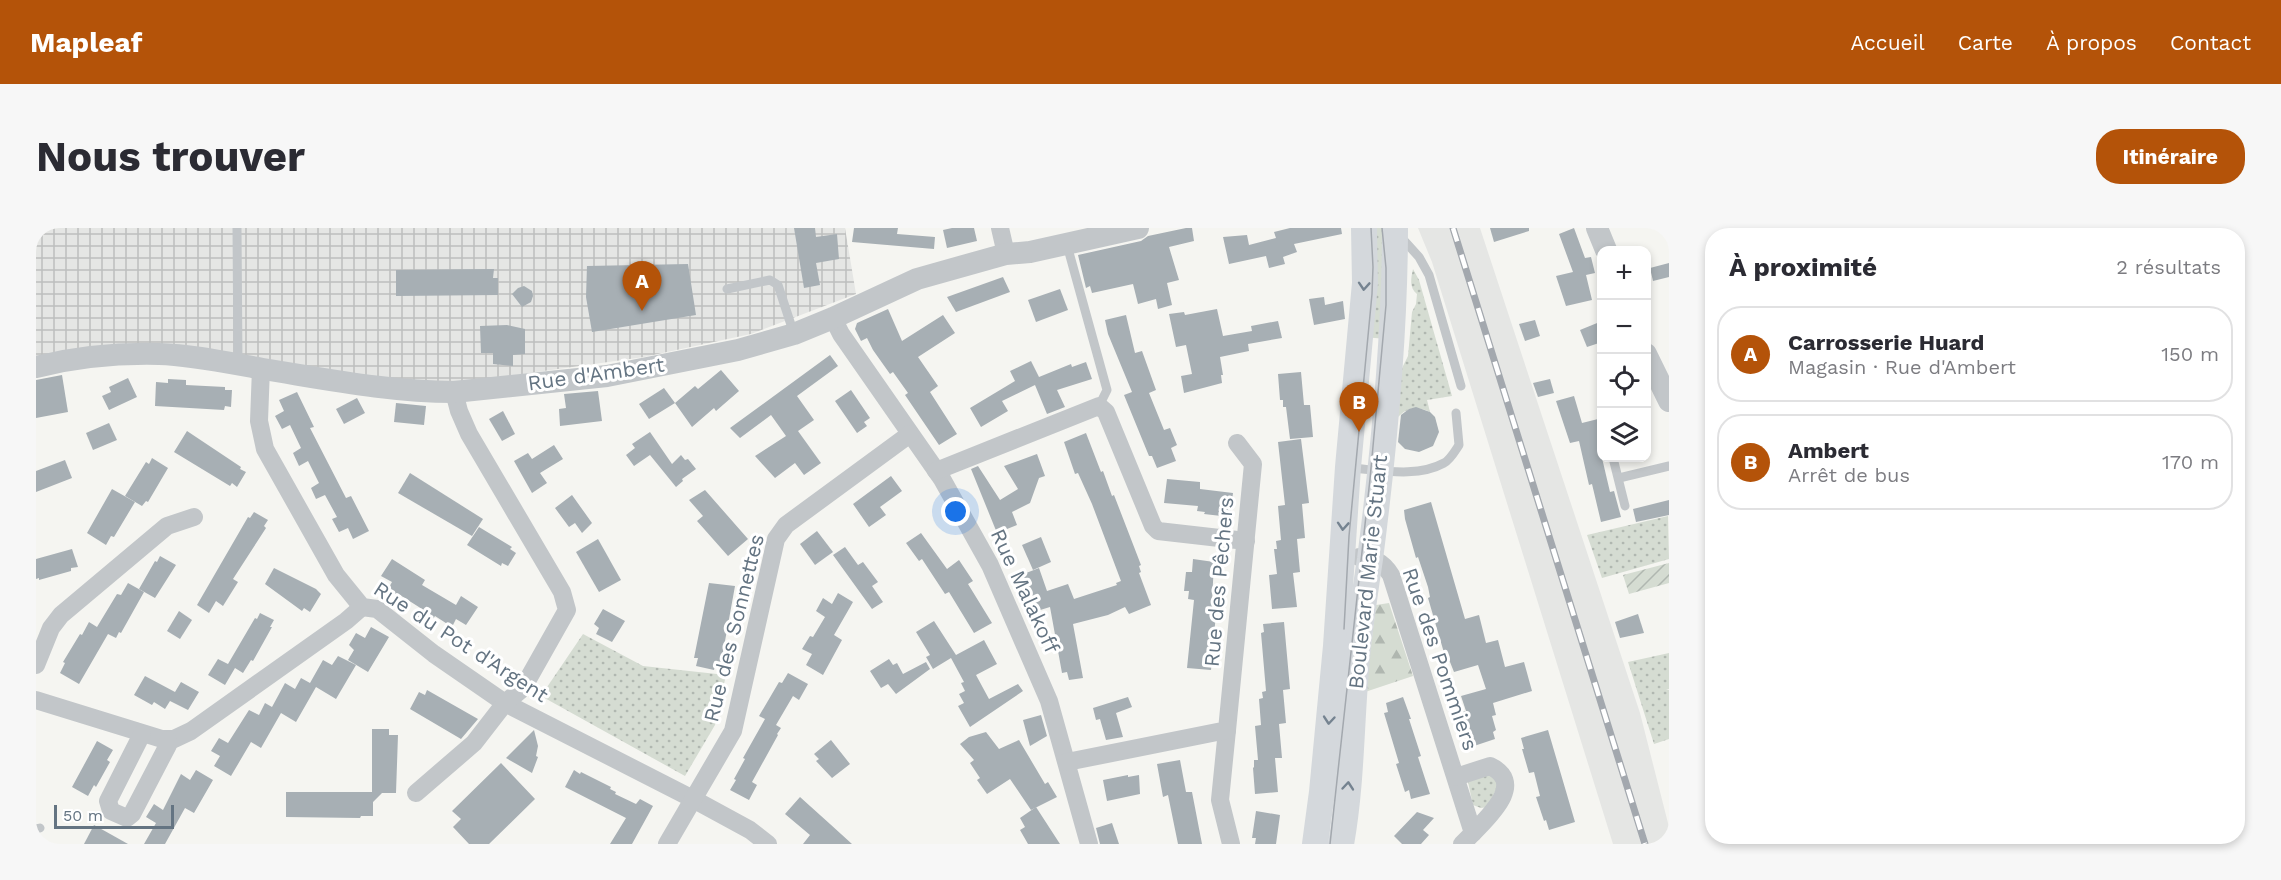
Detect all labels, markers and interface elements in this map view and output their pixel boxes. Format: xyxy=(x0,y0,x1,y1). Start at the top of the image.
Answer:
text: Mapleaf xyxy=(30,26,142,59)
text: Accueil xyxy=(1850,30,1925,55)
text: Carte xyxy=(1958,30,2013,55)
text: À propos xyxy=(2046,30,2137,55)
text: Contact xyxy=(2170,30,2251,55)
button: Itinéraire xyxy=(2096,129,2245,184)
text: Nous trouver xyxy=(36,132,305,181)
map controls xyxy=(1597,246,1651,462)
button: + xyxy=(1597,246,1651,300)
text: À proximité xyxy=(1729,252,1877,282)
text: 2 résultats xyxy=(2116,255,2221,279)
pin: A xyxy=(622,262,662,311)
one-way arrow xyxy=(1358,282,1371,291)
button: − xyxy=(1597,300,1651,354)
text: Carrosserie Huard xyxy=(1788,330,1984,355)
text: A xyxy=(1744,342,1757,366)
text: 150 m xyxy=(2161,342,2219,366)
street label: Rue d'Ambert xyxy=(526,352,666,395)
button: locate xyxy=(1597,354,1651,408)
text: Magasin · Rue d'Ambert xyxy=(1788,355,2016,379)
pin: B xyxy=(1340,382,1378,432)
button: layers xyxy=(1597,408,1651,462)
text: Ambert xyxy=(1788,438,1869,463)
text: B xyxy=(1744,450,1757,474)
text: 170 m xyxy=(2162,450,2219,474)
street label: Boulevard Marie Stuart xyxy=(1343,453,1392,690)
text: Arrêt de bus xyxy=(1788,463,1910,487)
street label: Rue des Pêchers xyxy=(1199,496,1238,668)
your location xyxy=(941,497,970,526)
one-way arrow xyxy=(1337,521,1350,530)
street label: Rue Malakoff xyxy=(986,525,1065,657)
street label: Rue des Sonnettes xyxy=(698,531,769,724)
street label: Rue des Pommiers xyxy=(1397,564,1483,753)
street label: Rue du Pot d'Argent xyxy=(369,576,553,707)
one-way arrow xyxy=(1323,716,1336,725)
one-way arrow xyxy=(1341,781,1354,791)
scale bar xyxy=(54,802,174,830)
text: 50 m xyxy=(63,806,103,825)

